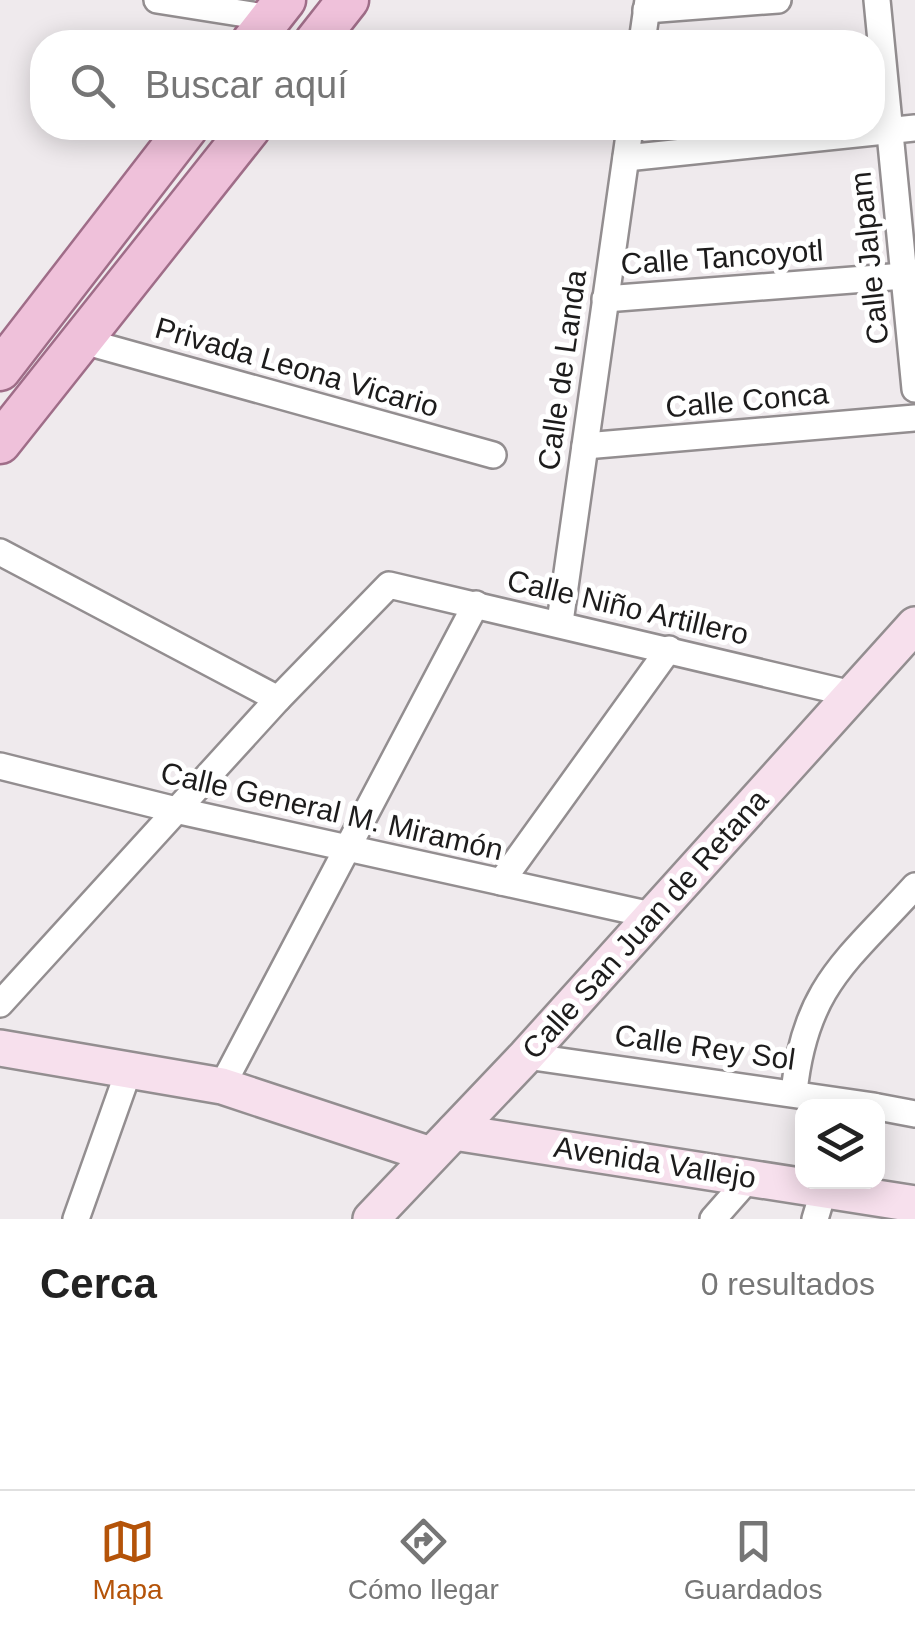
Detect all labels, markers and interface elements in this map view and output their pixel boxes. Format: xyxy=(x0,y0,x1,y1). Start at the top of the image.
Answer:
search box xyxy=(30,30,885,140)
icon: search xyxy=(65,58,120,113)
text: Buscar aquí xyxy=(145,64,348,106)
street label: Calle Jalpam xyxy=(844,170,894,346)
street label: Calle Tancoyotl xyxy=(620,233,824,281)
street label: Calle de Landa xyxy=(532,267,592,472)
street label: Privada Leona Vicario xyxy=(152,311,442,423)
street label: Calle Conca xyxy=(664,376,830,424)
street label: Calle Niño Artillero xyxy=(504,563,752,651)
street label: Calle General M. Miramón xyxy=(158,756,506,866)
street label: Calle San Juan de Retana xyxy=(516,783,775,1065)
street label: Calle Rey Sol xyxy=(613,1018,797,1076)
map controls xyxy=(795,1099,885,1189)
button: layers xyxy=(795,1099,885,1189)
street label: Avenida Vallejo xyxy=(552,1130,758,1194)
text: Cerca xyxy=(40,1260,157,1307)
text: 0 resultados xyxy=(701,1266,875,1302)
tab: Mapa xyxy=(93,1514,163,1606)
tab: Cómo llegar xyxy=(348,1514,499,1606)
tab: Guardados xyxy=(684,1514,822,1606)

